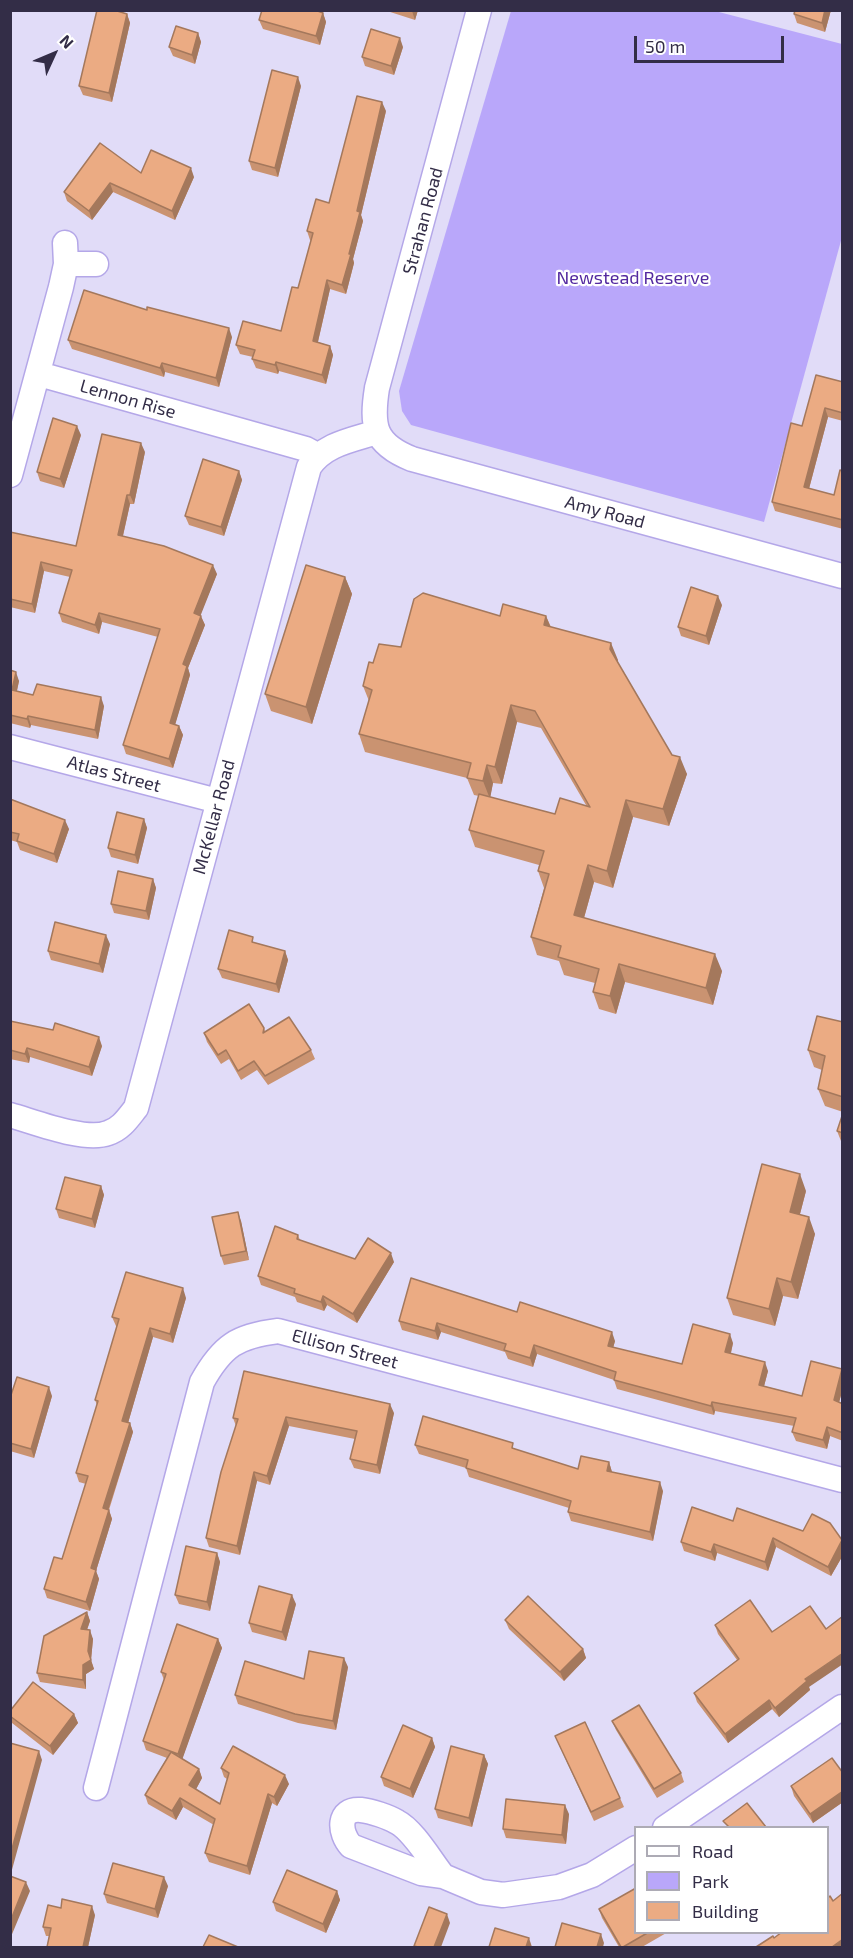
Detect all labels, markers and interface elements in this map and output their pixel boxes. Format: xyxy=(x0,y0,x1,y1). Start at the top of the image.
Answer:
north arrow xyxy=(24,24,84,84)
scale bar xyxy=(637,24,787,62)
text: N xyxy=(56,30,78,52)
text: 50 m xyxy=(645,35,685,57)
street label: Strahan Road xyxy=(398,165,448,277)
park label: Newstead Reserve xyxy=(557,267,709,289)
street label: Lennon Rise xyxy=(77,375,179,423)
street label: Amy Road xyxy=(563,491,647,533)
street label: Atlas Street xyxy=(65,751,163,797)
street label: McKellar Road xyxy=(188,757,240,877)
street label: Ellison Street xyxy=(290,1324,400,1374)
legend xyxy=(634,1826,829,1934)
text: Road xyxy=(692,1840,733,1862)
text: Park xyxy=(692,1870,729,1892)
text: Building xyxy=(692,1900,759,1922)

